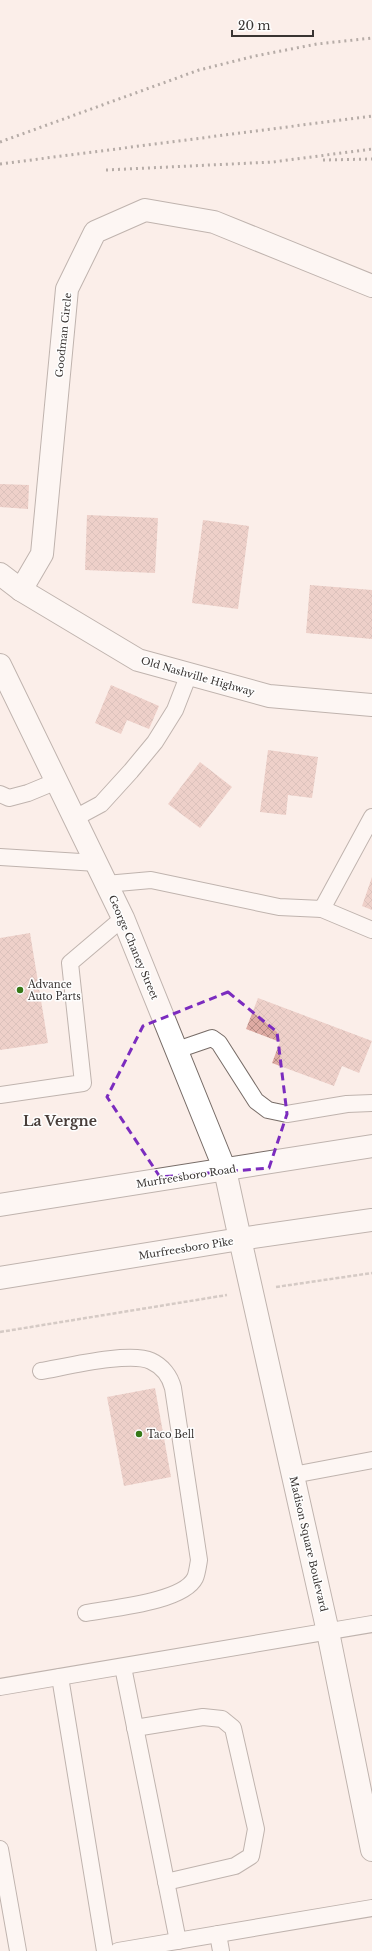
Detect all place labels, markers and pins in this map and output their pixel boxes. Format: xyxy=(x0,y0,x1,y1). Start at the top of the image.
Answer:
place label: Advance Auto Parts xyxy=(27,978,81,1003)
marker: Advance Auto Parts xyxy=(15,985,25,995)
place label: Taco Bell xyxy=(147,1428,194,1441)
marker: Taco Bell xyxy=(134,1429,144,1439)

